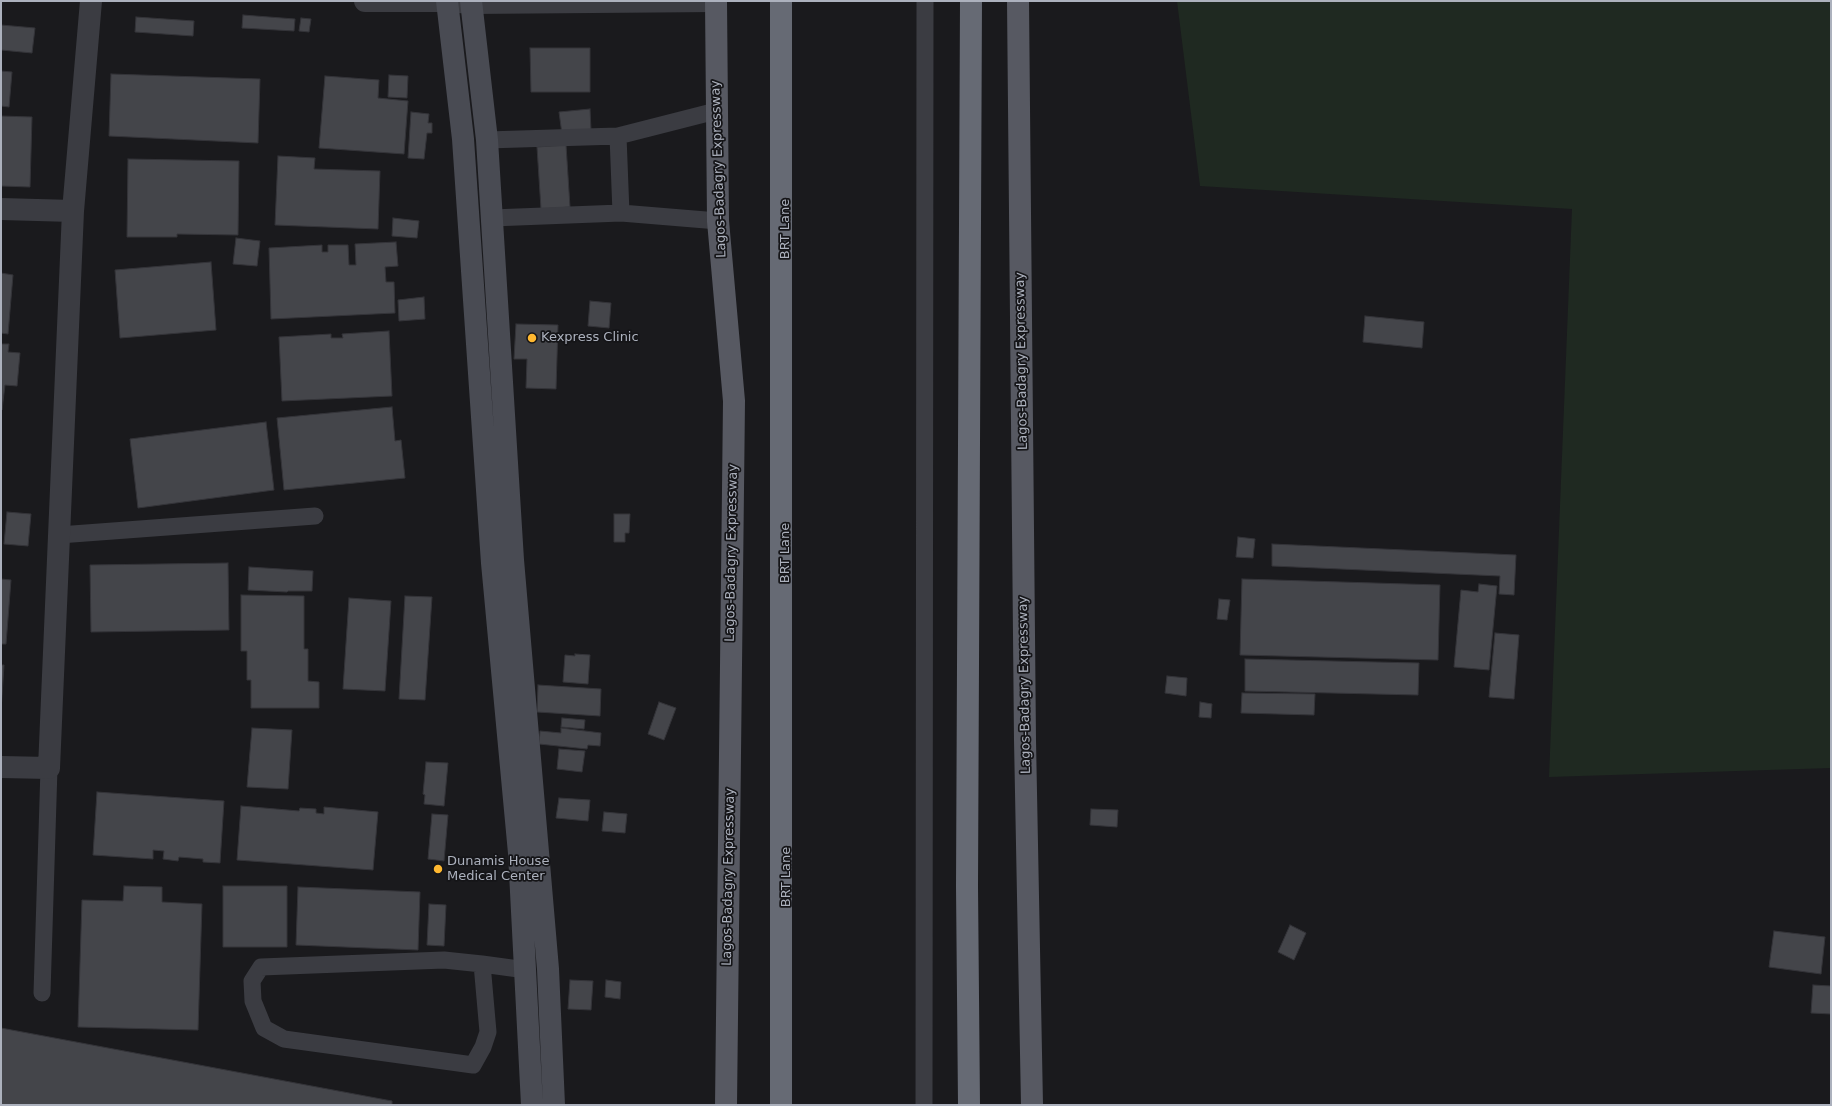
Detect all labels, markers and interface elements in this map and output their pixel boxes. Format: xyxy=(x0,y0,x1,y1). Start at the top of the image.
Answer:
street label: Lagos-Badagry Expressway xyxy=(708,80,730,258)
street label: BRT Lane xyxy=(778,199,794,259)
street label: Lagos-Badagry Expressway xyxy=(1013,272,1031,450)
place label: Kexpress Clinic xyxy=(541,330,639,346)
marker: Kexpress Clinic xyxy=(526,332,538,344)
street label: Lagos-Badagry Expressway xyxy=(723,464,741,642)
street label: BRT Lane xyxy=(778,523,794,583)
street label: Lagos-Badagry Expressway xyxy=(1016,596,1034,774)
street label: Lagos-Badagry Expressway xyxy=(720,788,738,966)
street label: BRT Lane xyxy=(779,847,795,907)
place label: Dunamis House Medical Center xyxy=(447,854,549,885)
marker: Dunamis House Medical Center xyxy=(432,863,444,875)

